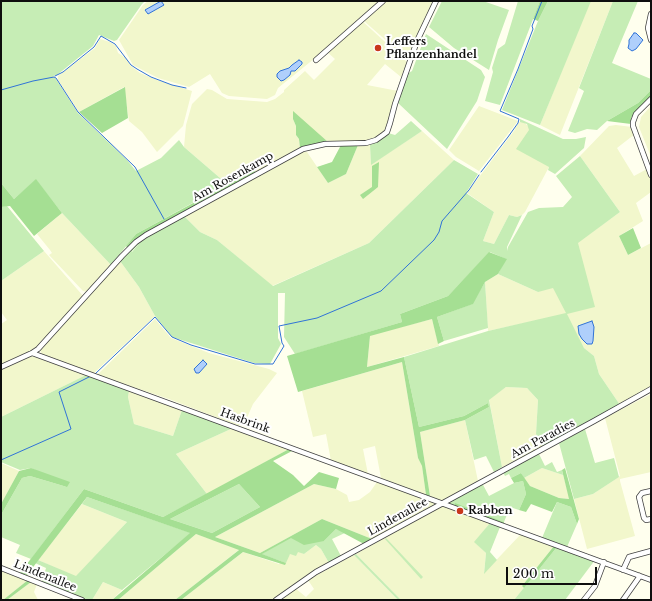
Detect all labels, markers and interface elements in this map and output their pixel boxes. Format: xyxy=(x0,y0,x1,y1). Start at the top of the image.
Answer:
place label: Leffers Pflanzenhandel xyxy=(386,35,477,61)
marker: Leffers Pflanzenhandel xyxy=(373,43,383,53)
street label: Am Rosenkamp xyxy=(190,149,276,205)
street label: Hasbrink xyxy=(218,406,272,436)
street label: Am Paradies xyxy=(509,417,577,461)
street label: Lindenallee xyxy=(366,495,430,539)
place label: Rabben xyxy=(468,504,513,518)
marker: Rabben xyxy=(455,506,465,516)
street label: Lindenallee xyxy=(12,557,78,595)
scale bar xyxy=(508,559,599,585)
text: 200 m xyxy=(513,566,554,581)

